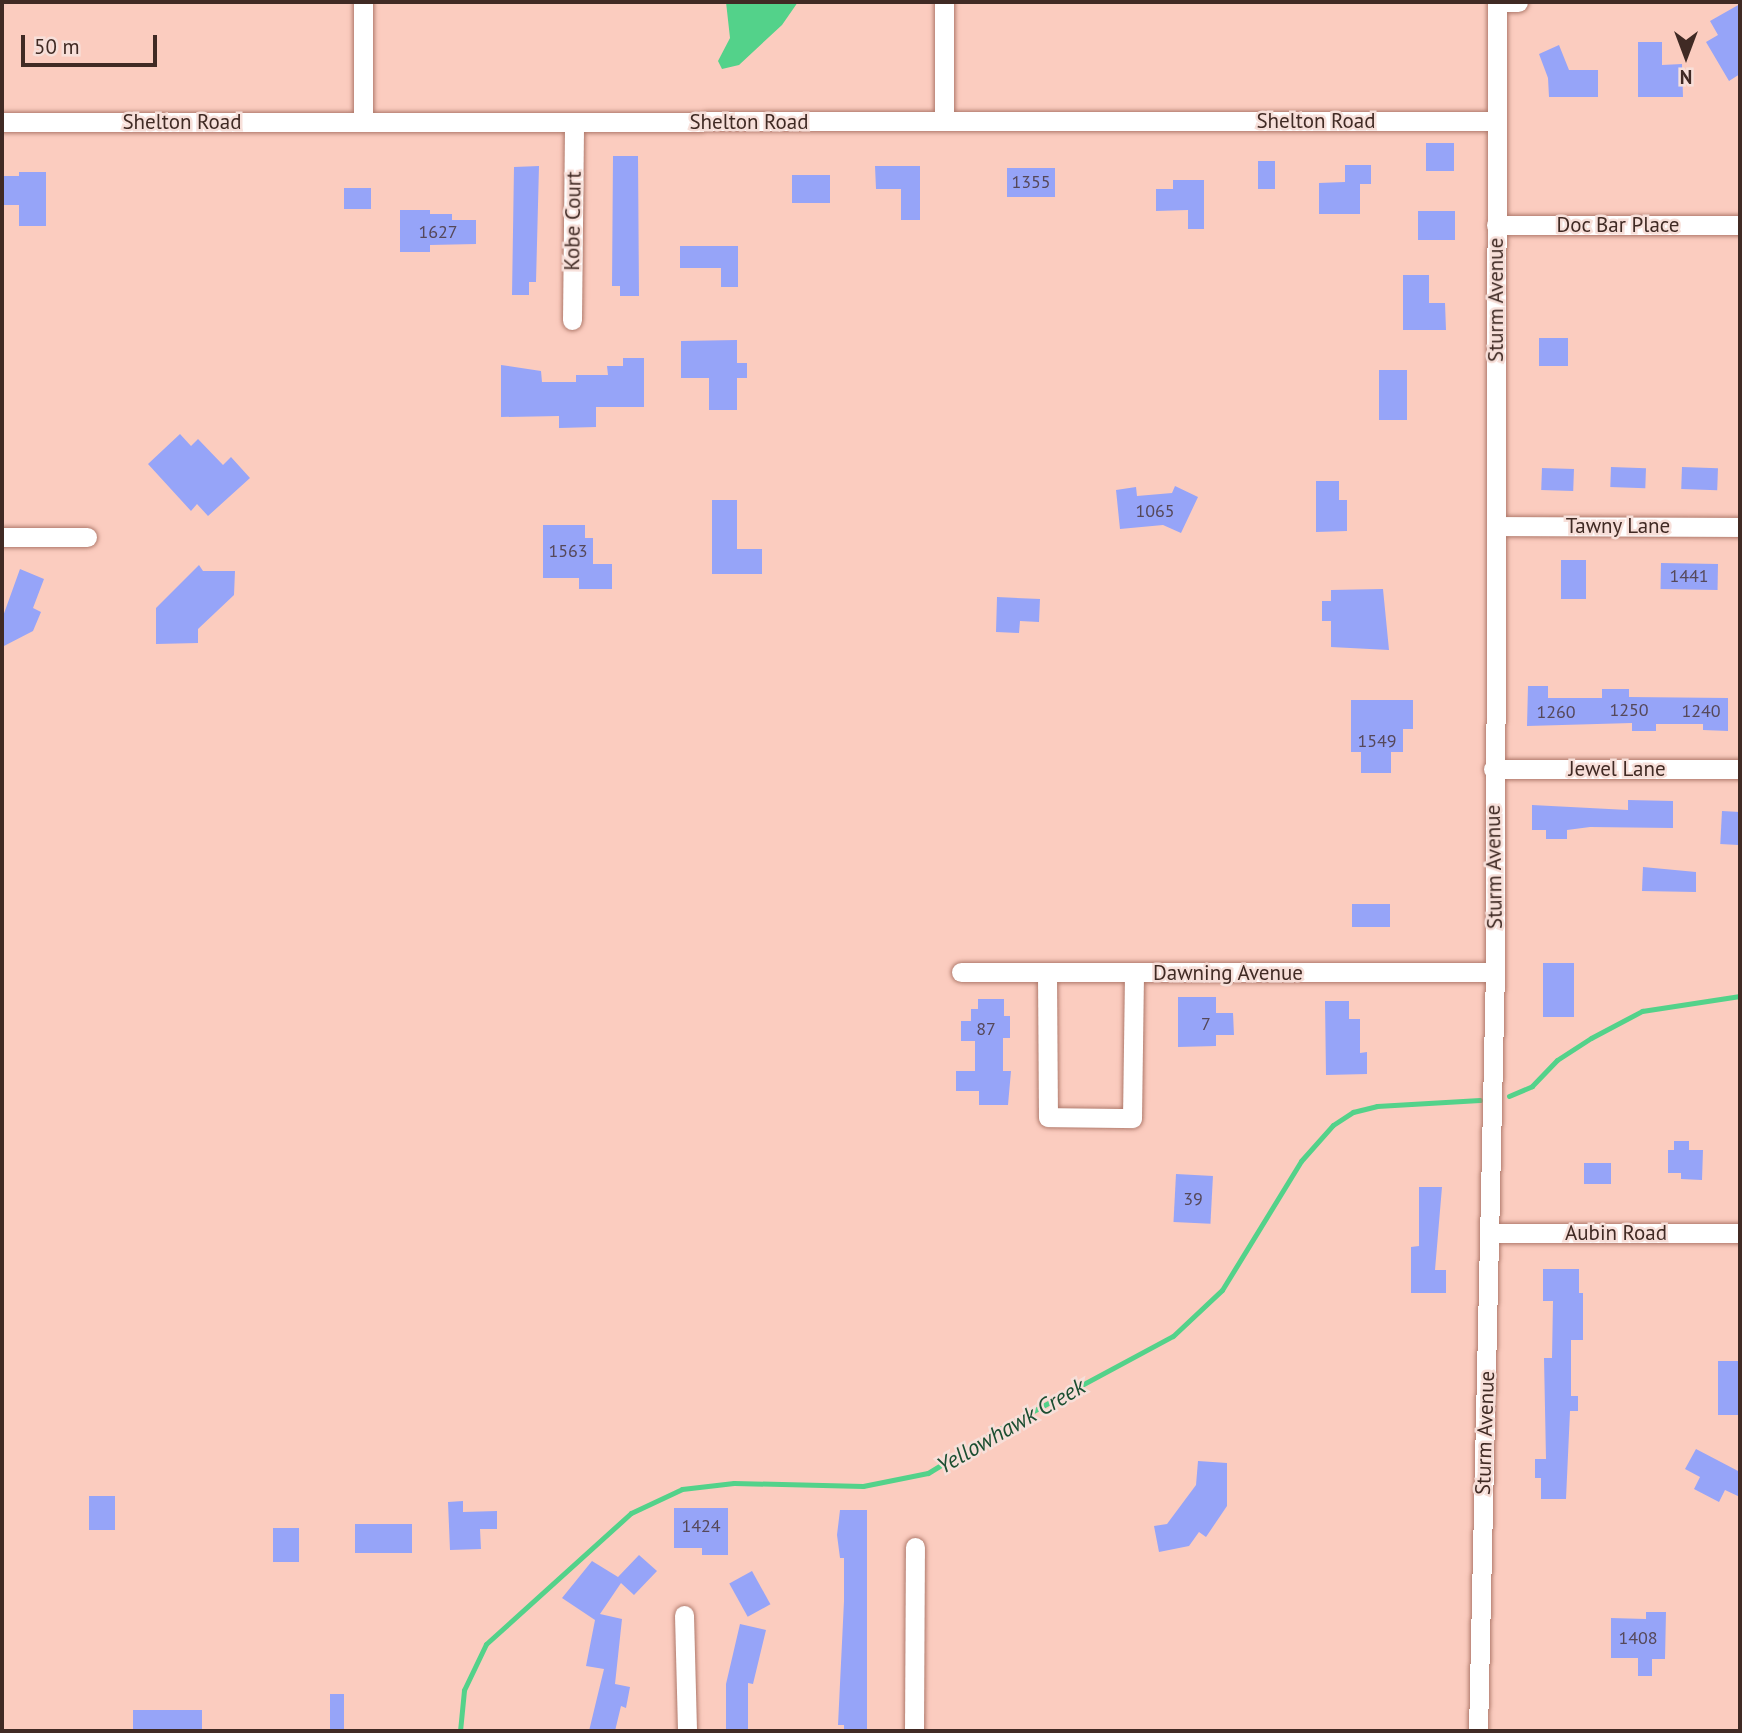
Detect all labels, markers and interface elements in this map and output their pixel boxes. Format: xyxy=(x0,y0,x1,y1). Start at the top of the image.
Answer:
scale bar xyxy=(24,21,161,65)
north arrow xyxy=(1651,21,1721,91)
text: 50 m xyxy=(34,33,80,60)
text: N xyxy=(1680,65,1692,89)
street label: Shelton Road xyxy=(1256,108,1376,134)
street label: Shelton Road xyxy=(122,109,242,135)
street label: Shelton Road xyxy=(689,109,809,135)
street label: Kobe Court xyxy=(560,171,586,271)
house number: 1355 xyxy=(1011,171,1051,193)
street label: Doc Bar Place xyxy=(1556,212,1680,238)
house number: 1627 xyxy=(418,221,458,243)
street label: Sturm Avenue xyxy=(1483,238,1509,362)
house number: 1065 xyxy=(1135,500,1175,522)
street label: Tawny Lane xyxy=(1565,513,1671,539)
house number: 1563 xyxy=(548,540,588,562)
house number: 1441 xyxy=(1669,565,1709,587)
house number: 1250 xyxy=(1609,699,1649,721)
house number: 1240 xyxy=(1681,700,1721,722)
house number: 1260 xyxy=(1536,701,1576,723)
house number: 1549 xyxy=(1357,730,1397,752)
street label: Jewel Lane xyxy=(1568,756,1666,782)
street label: Sturm Avenue xyxy=(1480,804,1508,930)
street label: Dawning Avenue xyxy=(1153,960,1303,986)
house number: 7 xyxy=(1201,1013,1211,1035)
house number: 87 xyxy=(976,1018,996,1040)
house number: 39 xyxy=(1183,1188,1203,1210)
street label: Aubin Road xyxy=(1565,1220,1667,1246)
street label: Sturm Avenue xyxy=(1470,1370,1500,1496)
water label: Yellowhawk Creek xyxy=(932,1372,1090,1480)
house number: 1424 xyxy=(681,1515,721,1537)
house number: 1408 xyxy=(1618,1627,1658,1649)

